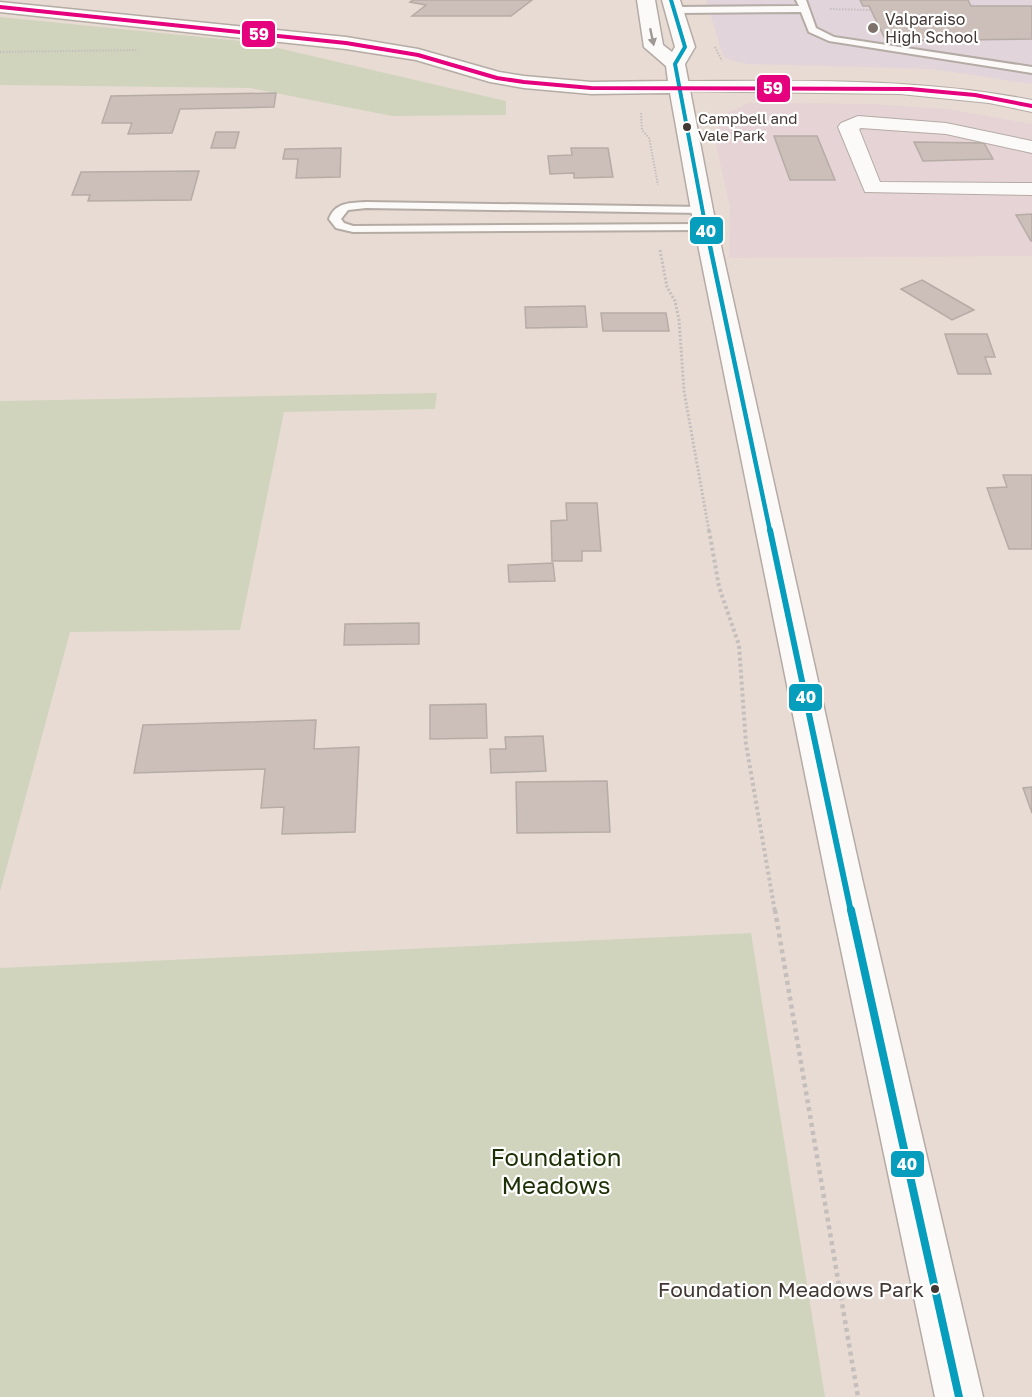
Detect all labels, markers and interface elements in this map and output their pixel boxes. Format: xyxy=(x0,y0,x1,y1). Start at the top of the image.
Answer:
place label: Valparaiso High School xyxy=(885,9,978,47)
line badge: 59 xyxy=(241,20,276,48)
marker: Valparaiso High School xyxy=(866,21,880,35)
text: 59 xyxy=(249,24,269,44)
one-way arrow xyxy=(648,27,657,46)
line badge: 59 xyxy=(756,74,791,103)
text: 59 xyxy=(763,78,783,98)
place label: Campbell and Vale Park xyxy=(698,109,797,144)
marker: Campbell and Vale Park xyxy=(681,121,693,133)
line badge: 40 xyxy=(689,216,724,245)
text: 40 xyxy=(696,221,716,241)
line badge: 40 xyxy=(788,683,823,712)
text: 40 xyxy=(796,687,816,707)
park label: Foundation Meadows xyxy=(491,1142,622,1199)
line badge: 40 xyxy=(890,1150,925,1178)
text: 40 xyxy=(897,1154,917,1174)
place label: Foundation Meadows Park xyxy=(658,1276,924,1302)
marker: Foundation Meadows Park xyxy=(929,1283,941,1295)

